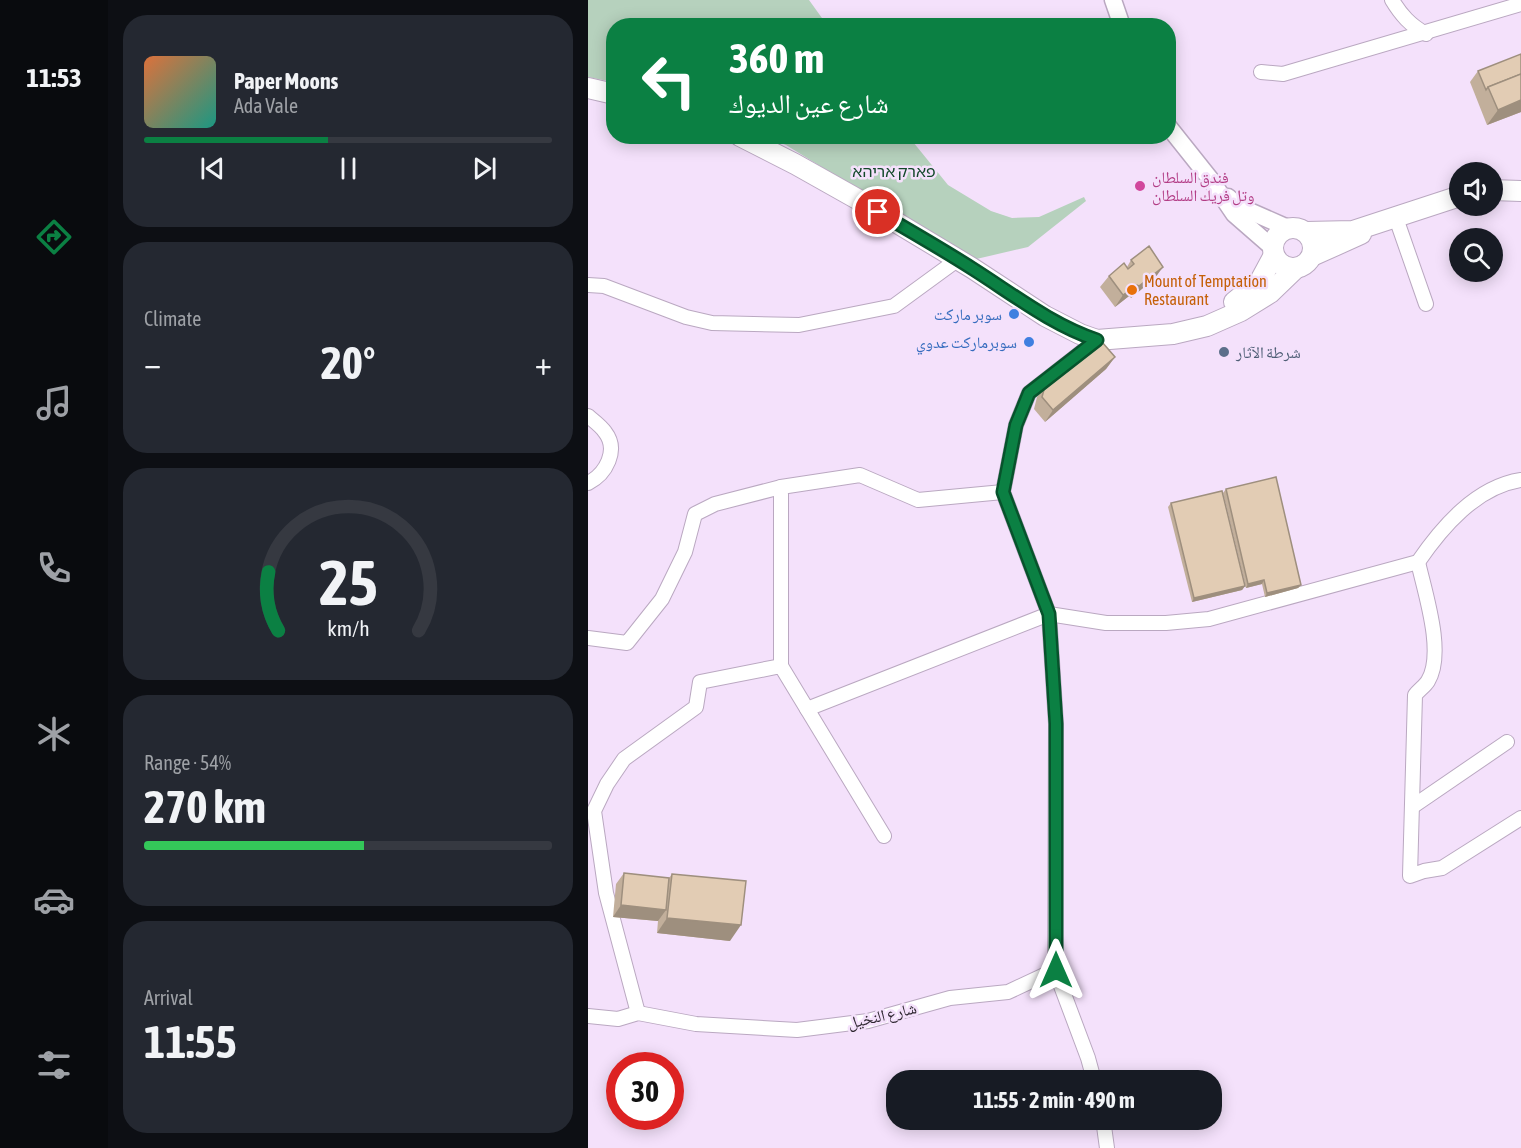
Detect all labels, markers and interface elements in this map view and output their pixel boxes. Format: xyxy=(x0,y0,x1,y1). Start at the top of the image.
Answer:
text: 360 m xyxy=(729,34,824,82)
icon: left xyxy=(630,42,708,120)
text: 11:53 xyxy=(26,62,82,93)
text: Paper Moons xyxy=(234,68,338,94)
text: شارع عين الديوك xyxy=(729,88,889,119)
text: Ada Vale xyxy=(234,94,298,117)
icon: previous xyxy=(196,152,229,185)
icon: pause xyxy=(332,152,365,185)
icon: next xyxy=(468,152,501,185)
park label: פארק אריהא xyxy=(852,162,936,180)
map controls xyxy=(1449,162,1503,282)
button: sound xyxy=(1449,162,1503,216)
place label: فندق السلطان وتل فريك السلطان xyxy=(1152,168,1254,206)
marker: فندق السلطان وتل فريك السلطان xyxy=(1133,179,1147,193)
pin xyxy=(852,186,903,237)
icon: arrive xyxy=(861,195,894,228)
icon: directions xyxy=(33,216,75,258)
button: search xyxy=(1449,228,1503,282)
place label: Mount of Temptation Restaurant xyxy=(1144,272,1267,308)
marker: Mount of Temptation Restaurant xyxy=(1125,283,1139,297)
place label: سوبر ماركت xyxy=(934,305,1002,324)
text: Climate xyxy=(144,307,201,330)
marker: سوبر ماركت xyxy=(1007,307,1021,321)
place label: سوبرماركت عدوي xyxy=(916,333,1017,355)
marker: سوبرماركت عدوي xyxy=(1022,335,1036,349)
text: 20° xyxy=(321,337,375,389)
place label: شرطة الآثار xyxy=(1235,343,1301,362)
text: − xyxy=(144,344,161,382)
text: + xyxy=(535,344,552,382)
marker: شرطة الآثار xyxy=(1217,345,1231,359)
icon: music xyxy=(33,382,75,424)
icon: phone xyxy=(33,547,75,589)
text: 25 xyxy=(319,547,377,618)
text: km/h xyxy=(327,616,369,641)
icon: climate xyxy=(33,713,75,755)
text: Range · 54% xyxy=(144,751,231,774)
text: 270 km xyxy=(144,781,266,833)
icon: car xyxy=(33,879,75,921)
position arrow xyxy=(1024,938,1088,1002)
text: Arrival xyxy=(144,986,193,1009)
street label: شارع النخيل xyxy=(846,998,919,1034)
text: 11:55 xyxy=(144,1016,237,1068)
icon: filters xyxy=(33,1044,75,1086)
speed limit sign: 30 xyxy=(606,1052,684,1130)
text: 11:55 · 2 min · 490 m xyxy=(973,1087,1135,1113)

